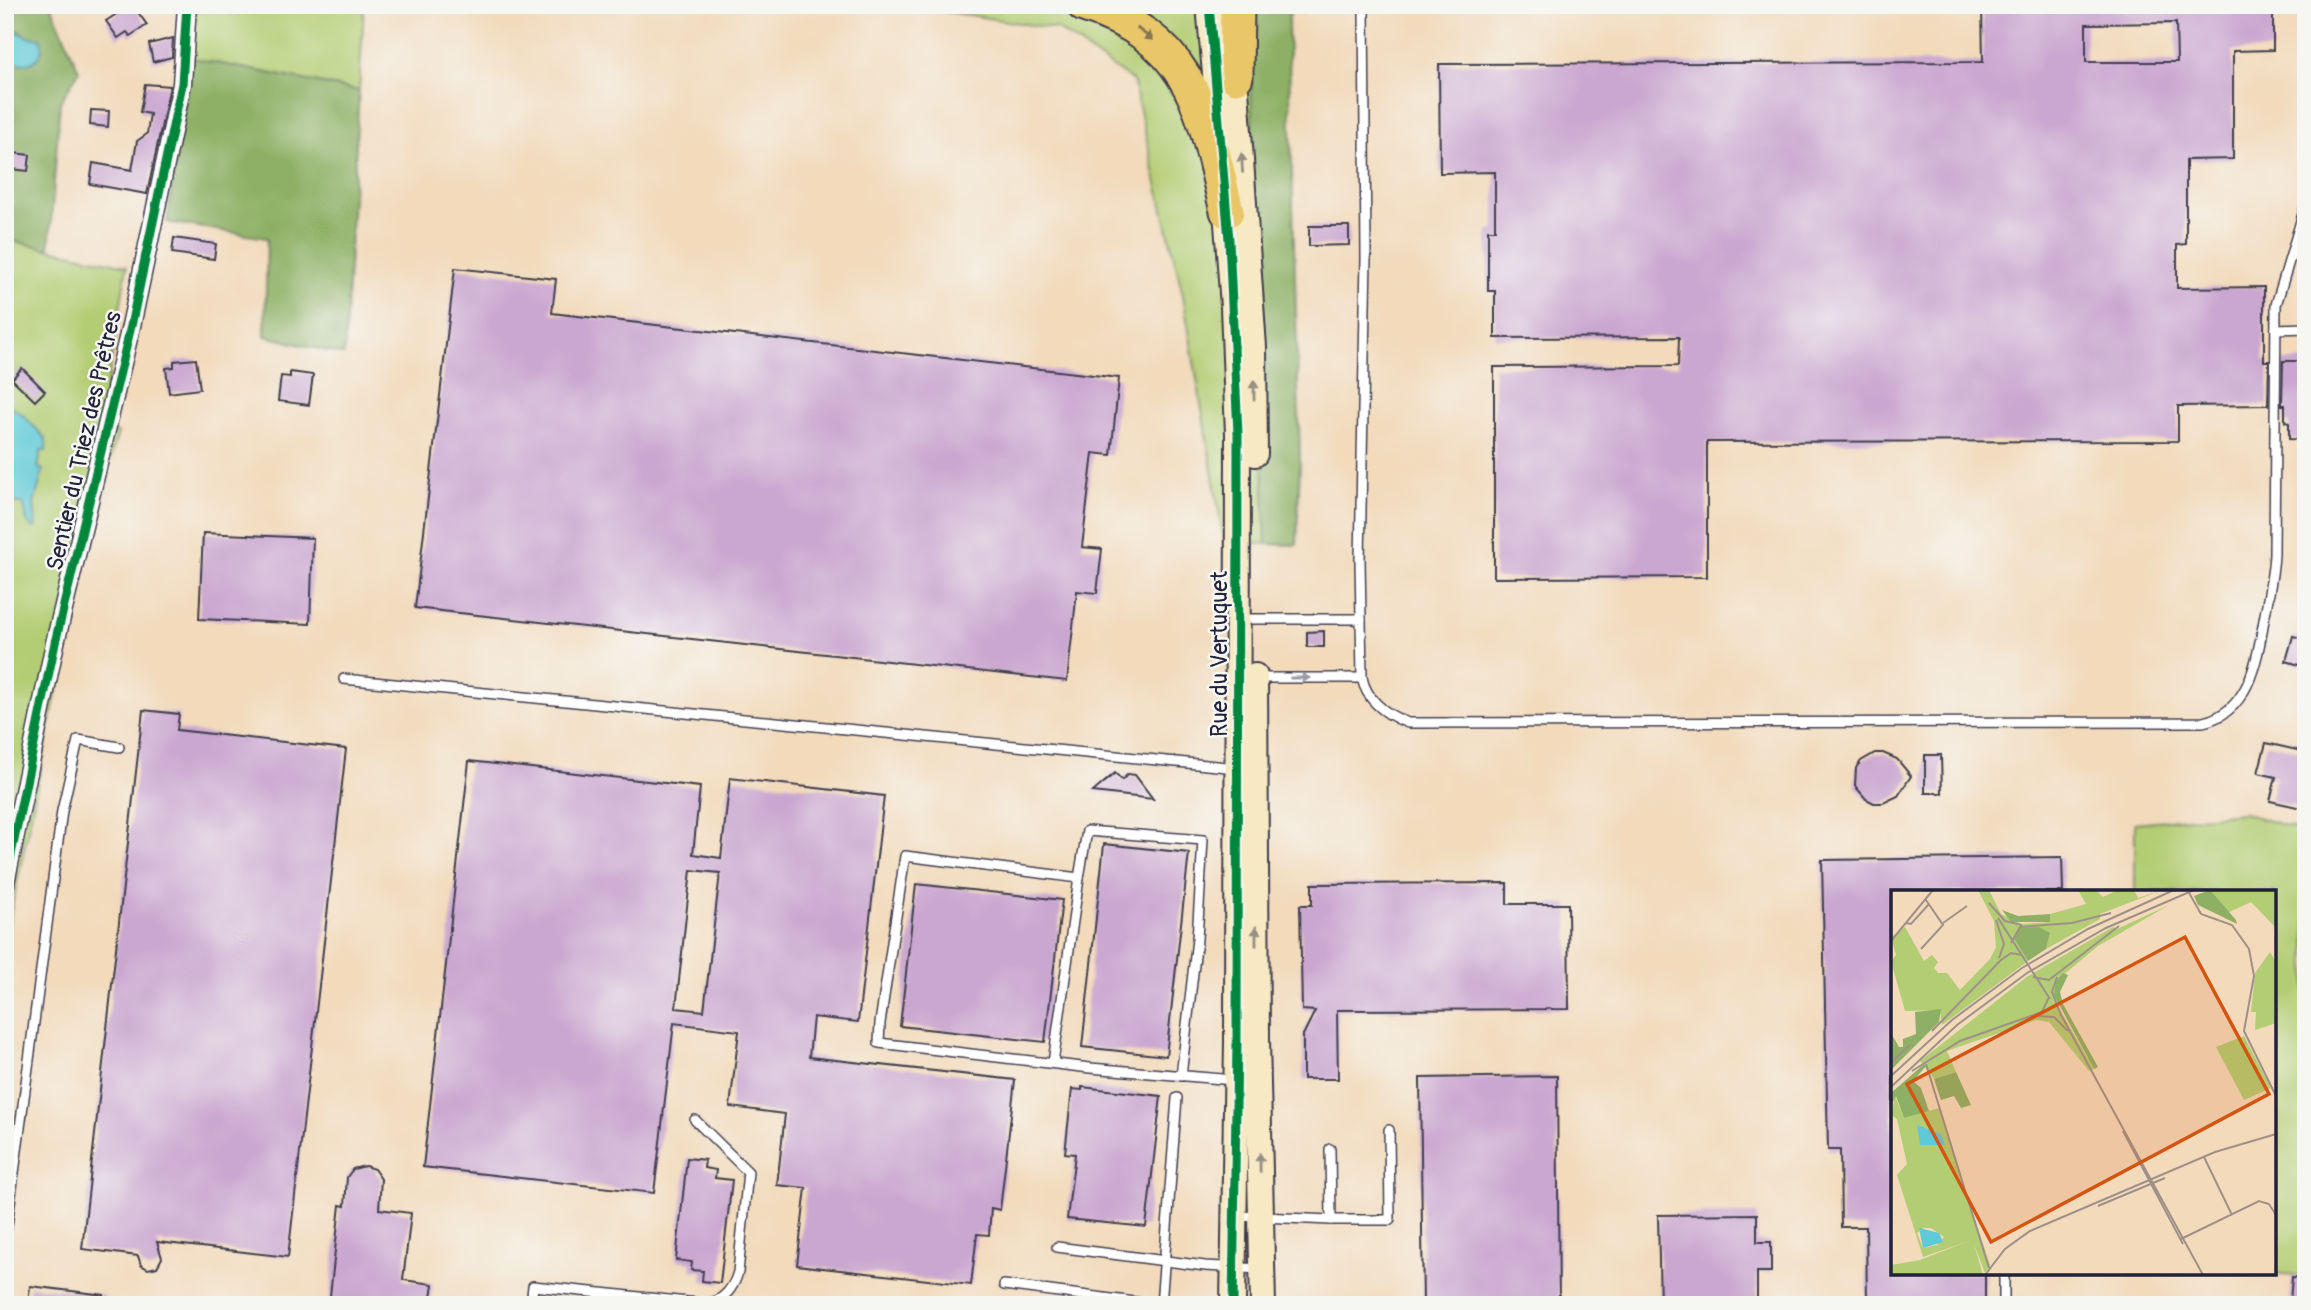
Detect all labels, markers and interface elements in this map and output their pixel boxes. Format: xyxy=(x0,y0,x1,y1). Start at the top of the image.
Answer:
one-way arrow xyxy=(1136,27,1154,42)
one-way arrow xyxy=(1236,151,1247,173)
street label: Sentier du Triez des Prêtres xyxy=(40,309,128,573)
one-way arrow xyxy=(1248,378,1260,400)
street label: Rue du Vertuquet xyxy=(1205,570,1234,737)
one-way arrow xyxy=(1289,672,1311,684)
inset map xyxy=(1891,890,2276,1275)
one-way arrow xyxy=(1250,924,1262,946)
one-way arrow xyxy=(1255,1152,1266,1174)

